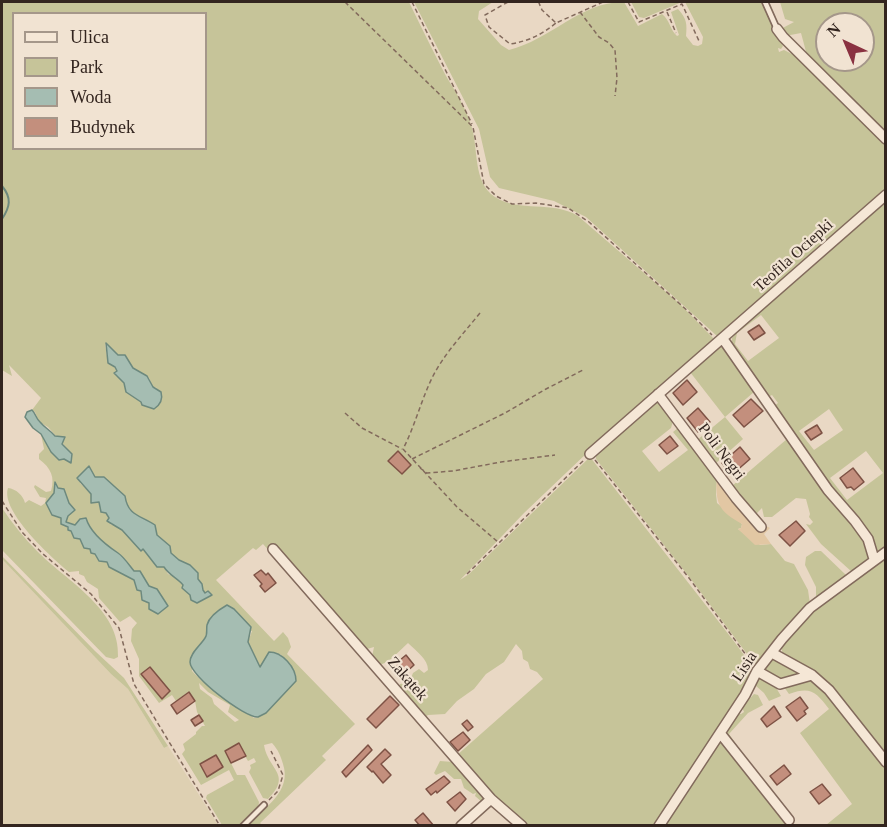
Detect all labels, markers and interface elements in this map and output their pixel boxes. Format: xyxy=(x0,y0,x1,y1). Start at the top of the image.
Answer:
legend xyxy=(12,12,207,150)
north arrow xyxy=(815,12,875,72)
text: N xyxy=(823,20,844,40)
text: Ulica xyxy=(70,27,109,47)
text: Park xyxy=(70,57,103,77)
text: Woda xyxy=(70,87,112,107)
text: Budynek xyxy=(70,117,135,137)
street label: Teofila Ociepki xyxy=(751,216,837,296)
street label: Poli Negri xyxy=(693,420,749,484)
street label: Lisia xyxy=(728,648,762,686)
street label: Zakątek xyxy=(383,653,431,705)

